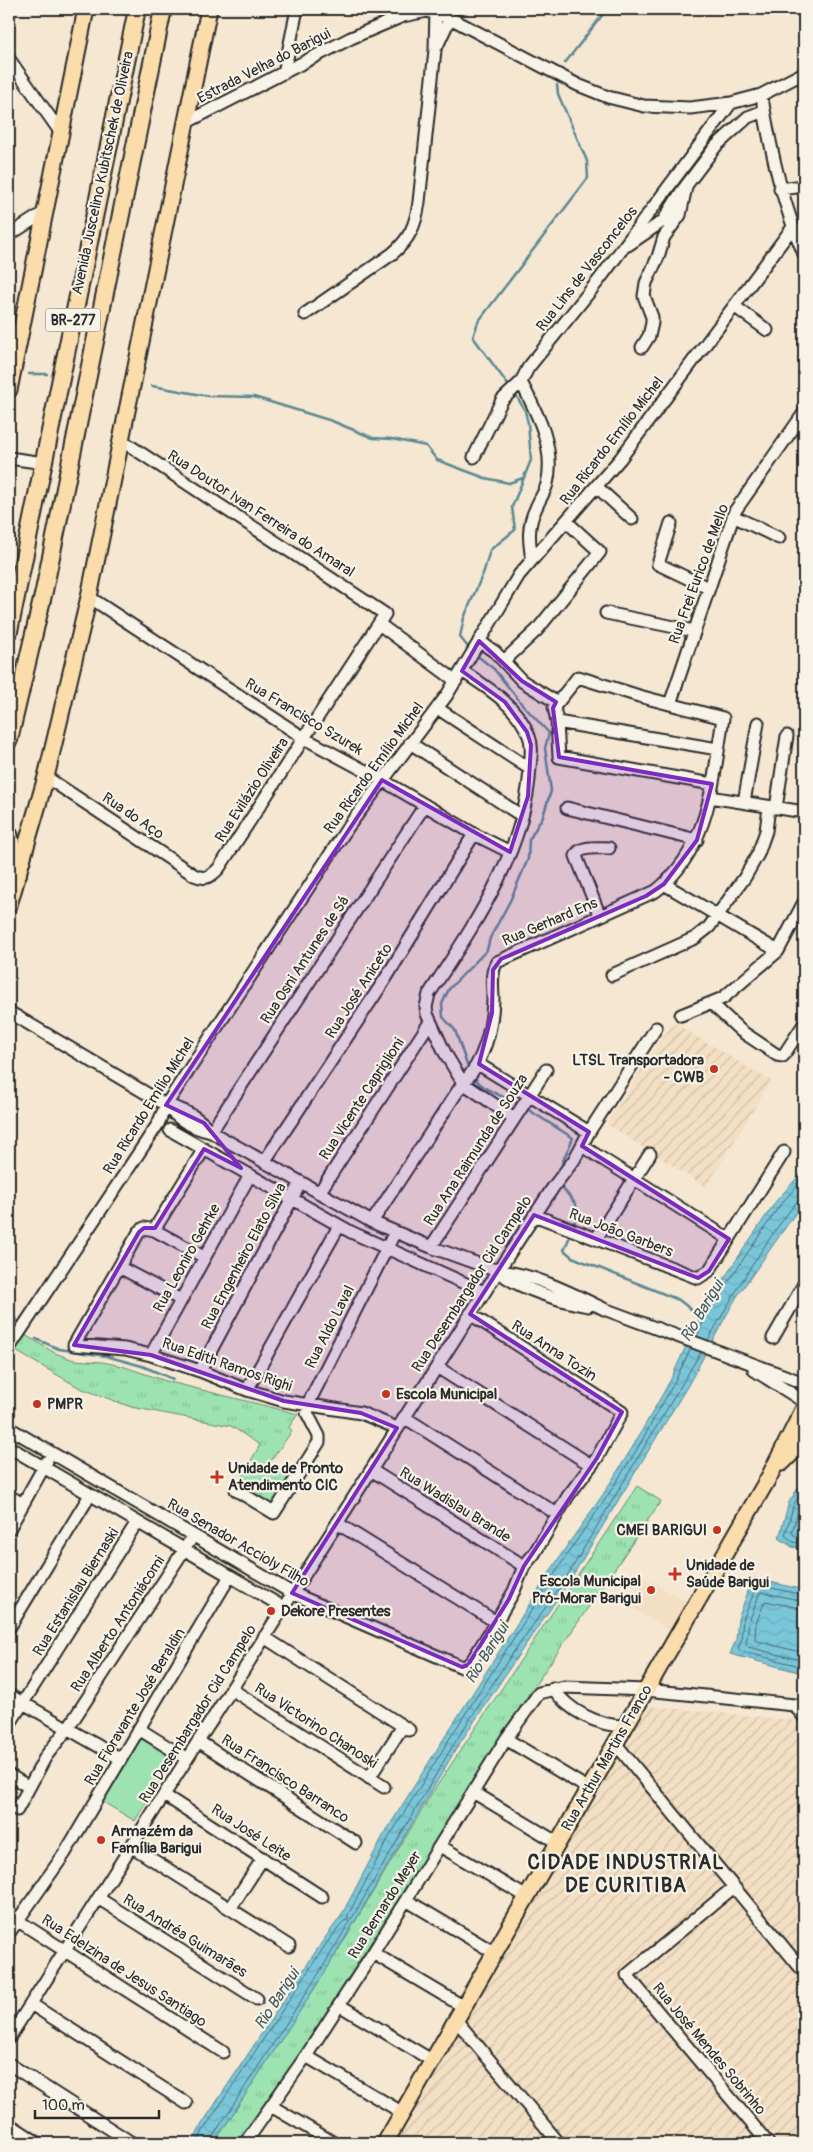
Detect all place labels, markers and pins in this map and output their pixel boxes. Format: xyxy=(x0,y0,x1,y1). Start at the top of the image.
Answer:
place label: LTSL Transportadora - CWB xyxy=(572,1051,705,1087)
marker: LTSL Transportadora - CWB xyxy=(708,1063,720,1075)
place label: Escola Municipal xyxy=(396,1385,497,1404)
marker: Escola Municipal xyxy=(380,1388,392,1400)
place label: PMPR xyxy=(47,1395,83,1414)
marker: PMPR xyxy=(31,1398,43,1410)
place label: Unidade de Pronto Atendimento CIC xyxy=(228,1459,343,1495)
marker: Unidade de Pronto Atendimento CIC xyxy=(210,1470,224,1484)
place label: CMEI BARIGUI xyxy=(616,1521,707,1540)
marker: CMEI BARIGUI xyxy=(711,1524,723,1536)
place label: Unidade de Saúde Barigui xyxy=(686,1556,769,1592)
marker: Unidade de Saúde Barigui xyxy=(668,1567,682,1581)
place label: Escola Municipal Pró-Morar Barigui xyxy=(532,1572,641,1608)
marker: Escola Municipal Pró-Morar Barigui xyxy=(645,1584,657,1596)
place label: Dekore Presentes xyxy=(281,1602,391,1621)
marker: Dekore Presentes xyxy=(265,1605,277,1617)
place label: Armazém da Família Barigui xyxy=(111,1822,202,1858)
marker: Armazém da Família Barigui xyxy=(95,1834,107,1846)

